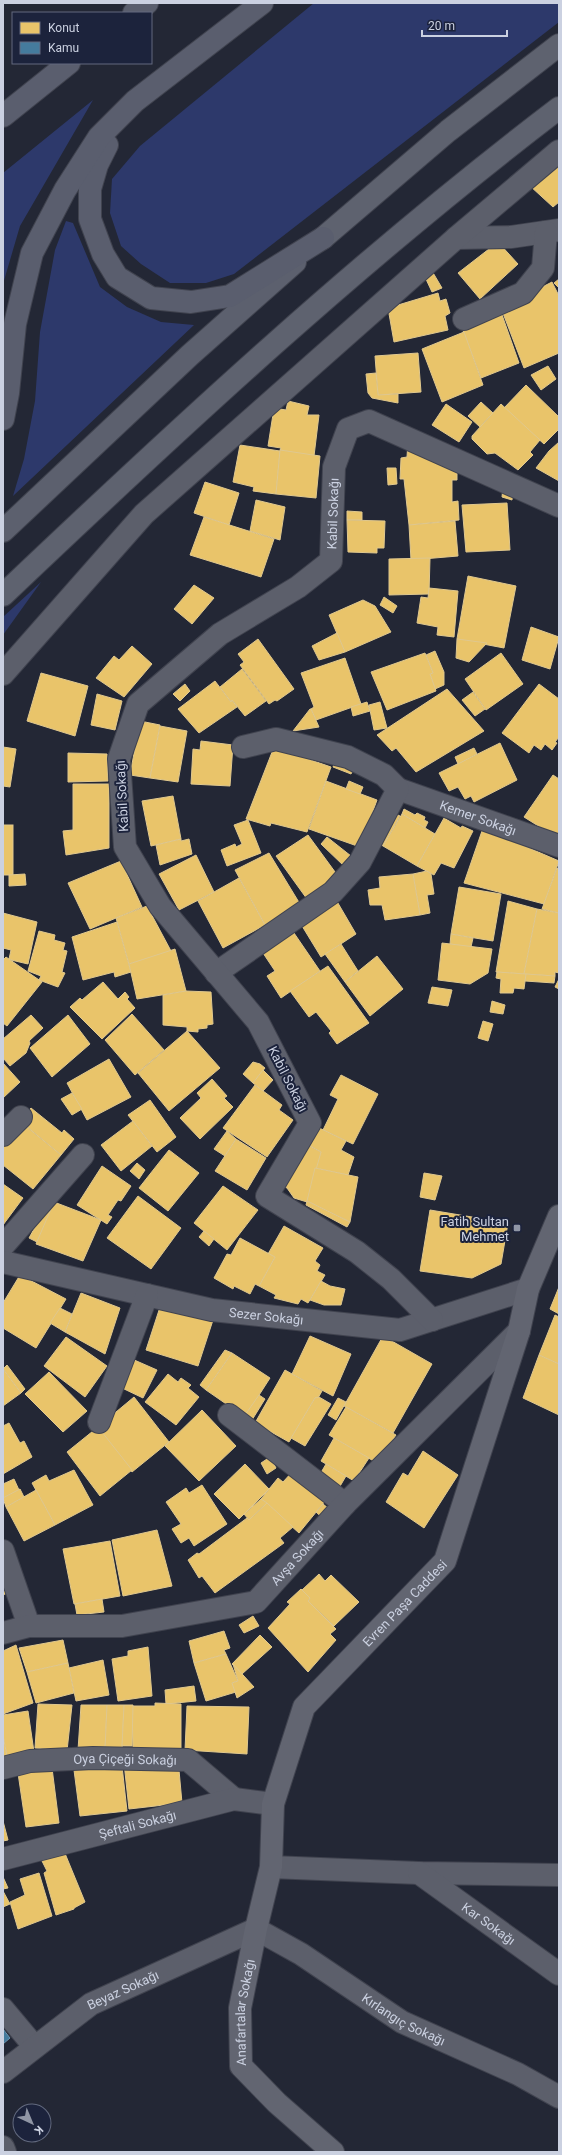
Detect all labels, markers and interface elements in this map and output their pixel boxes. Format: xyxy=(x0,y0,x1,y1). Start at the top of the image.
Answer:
legend xyxy=(12,12,152,64)
scale bar xyxy=(422,12,507,38)
text: 20 m xyxy=(428,19,455,33)
text: Konut xyxy=(48,21,79,35)
text: Kamu xyxy=(48,41,79,55)
street label: Kabil Sokağı xyxy=(324,478,341,549)
street label: Kabil Sokağı xyxy=(113,760,131,832)
street label: Kemer Sokağı xyxy=(438,797,518,838)
street label: Kabil Sokağı xyxy=(265,1044,311,1114)
place label: Fatih Sultan Mehmet xyxy=(441,1214,509,1244)
marker: Fatih Sultan Mehmet xyxy=(512,1223,522,1233)
street label: Sezer Sokağı xyxy=(228,1304,304,1327)
street label: Avşa Sokağı xyxy=(268,1526,326,1588)
street label: Evren Paşa Caddesi xyxy=(359,1557,450,1649)
street label: Oya Çiçeği Sokağı xyxy=(73,1750,177,1767)
street label: Şeftali Sokağı xyxy=(97,1807,178,1841)
street label: Kar Sokağı xyxy=(459,1899,518,1948)
street label: Anafartalar Sokağı xyxy=(232,1958,257,2066)
street label: Beyaz Sokağı xyxy=(84,1967,161,2012)
street label: Kırlangıç Sokağı xyxy=(359,1990,448,2048)
north arrow xyxy=(12,2103,52,2143)
text: K xyxy=(31,2123,46,2138)

